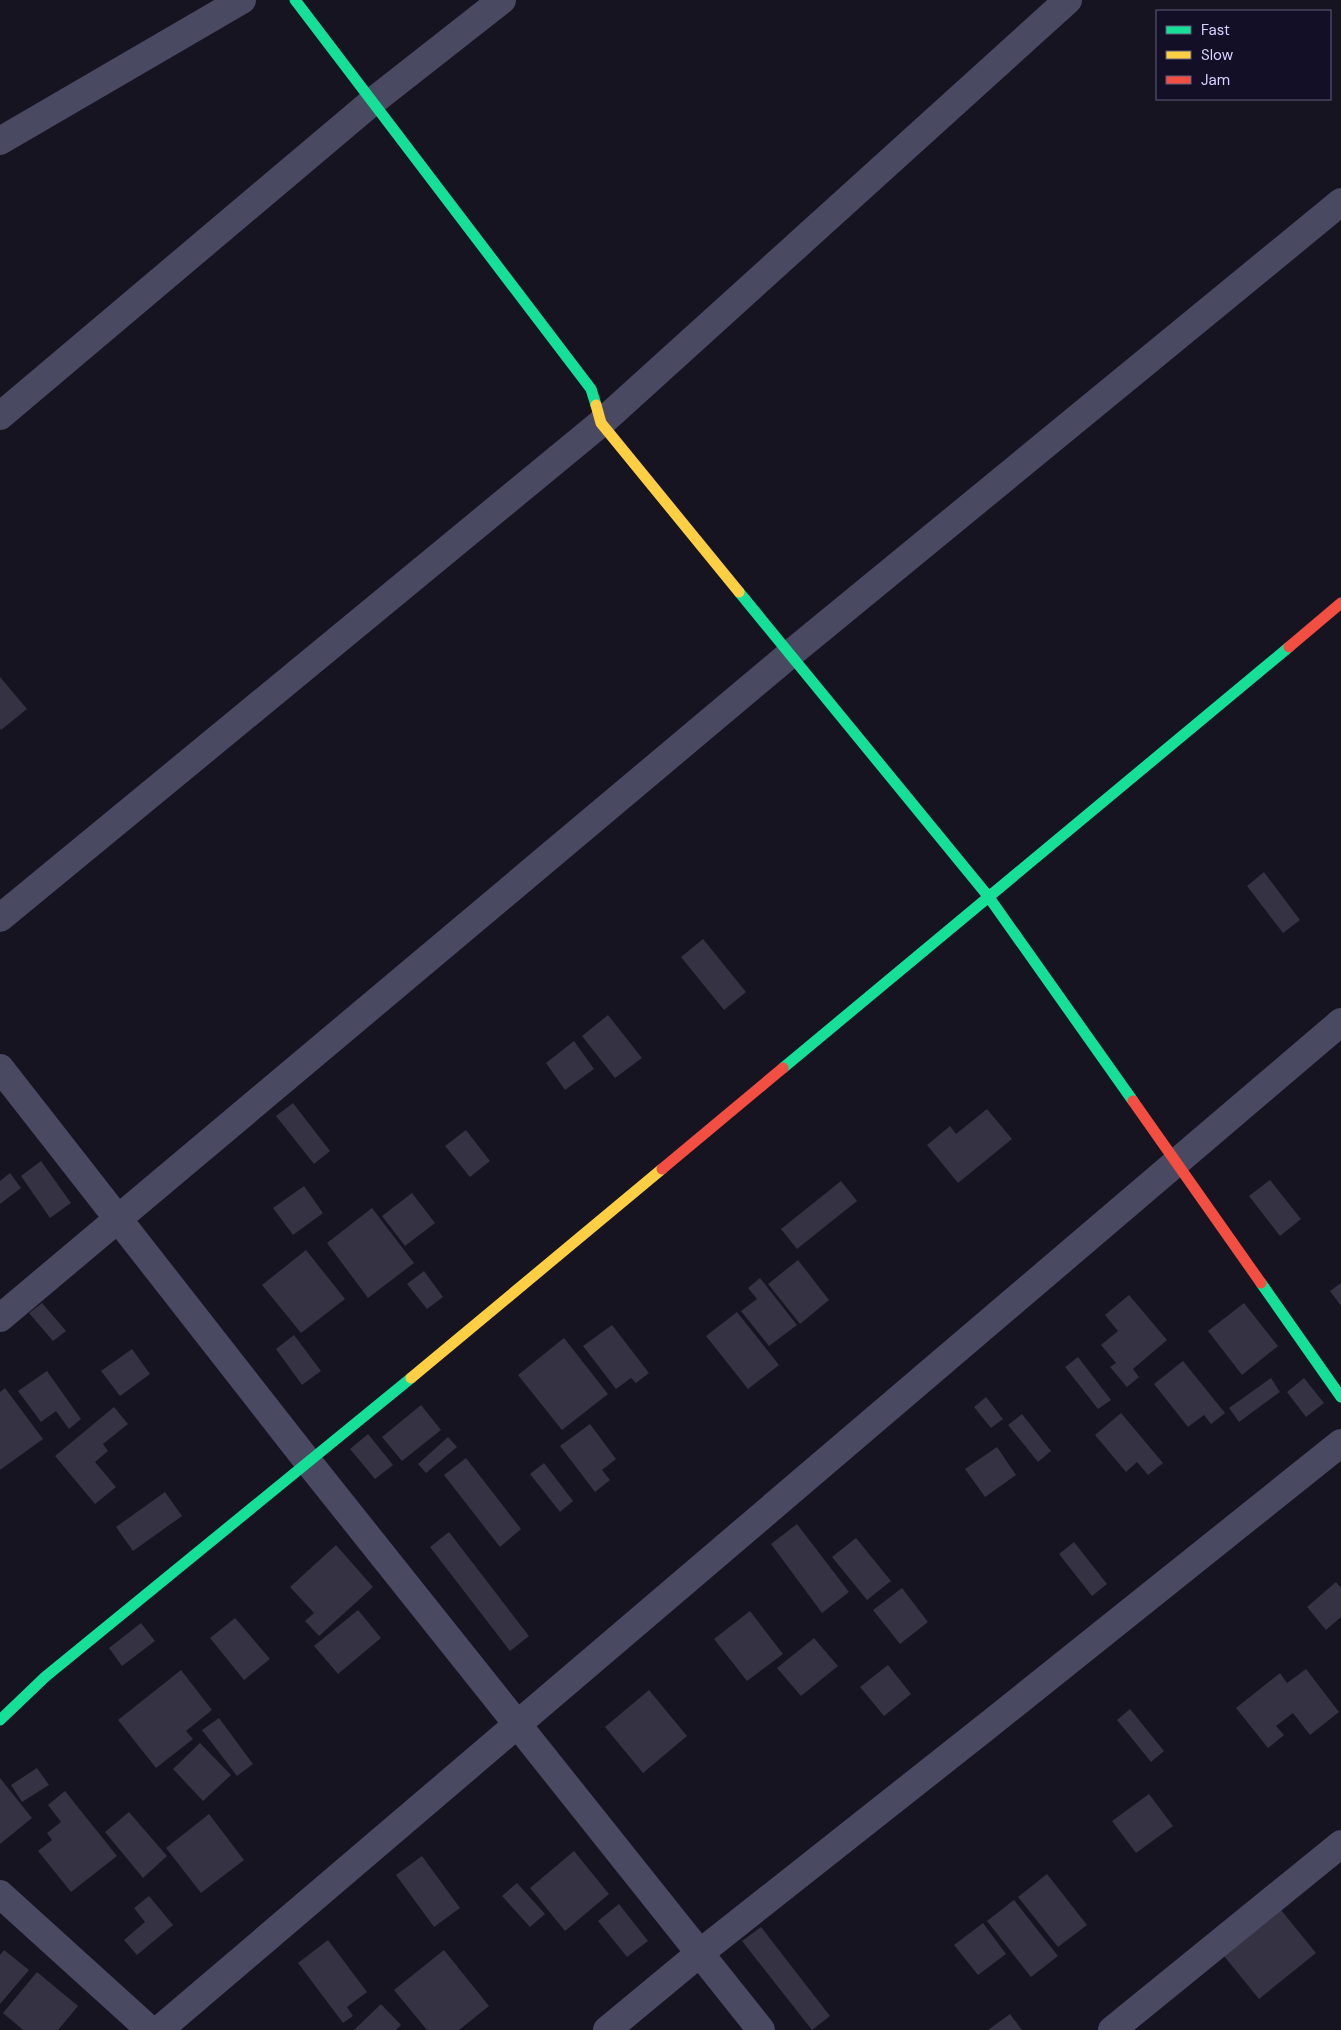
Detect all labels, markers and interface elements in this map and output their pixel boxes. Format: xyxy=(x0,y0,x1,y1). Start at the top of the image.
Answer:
legend xyxy=(1156,10,1331,100)
text: Fast xyxy=(1201,20,1230,40)
text: Slow xyxy=(1201,45,1234,65)
text: Jam xyxy=(1201,70,1230,90)

